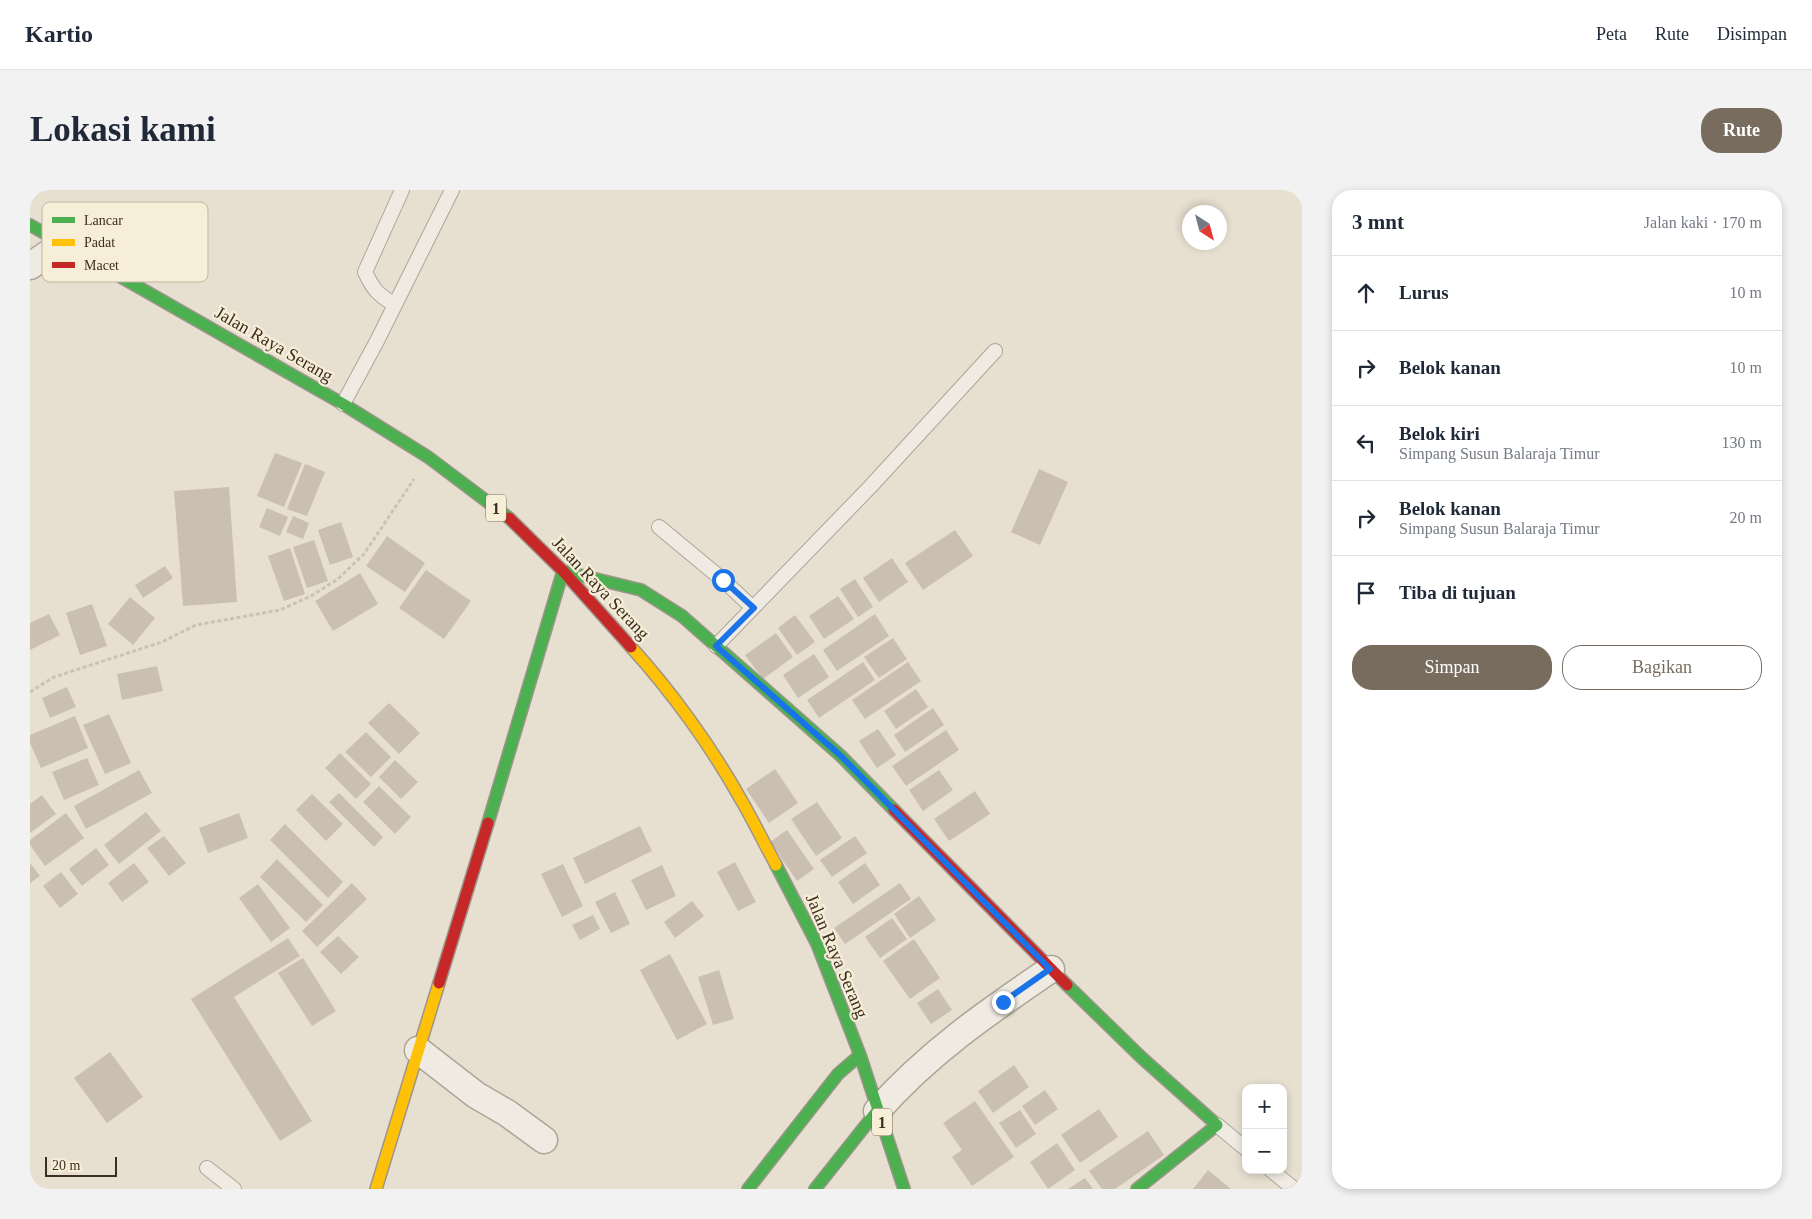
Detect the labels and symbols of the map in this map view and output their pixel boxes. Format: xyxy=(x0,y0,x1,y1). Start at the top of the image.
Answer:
legend xyxy=(42,202,208,282)
north arrow xyxy=(1182,205,1227,250)
text: Lancar xyxy=(84,213,123,228)
text: Padat xyxy=(84,235,115,250)
text: Macet xyxy=(84,258,119,273)
street label: Jalan Raya Serang xyxy=(211,302,337,386)
road number: 1 xyxy=(486,494,506,522)
street label: Jalan Raya Serang xyxy=(548,533,654,643)
route start xyxy=(712,569,735,592)
street label: Jalan Raya Serang xyxy=(802,891,872,1021)
route end xyxy=(992,991,1015,1014)
road number: 1 xyxy=(872,1109,892,1136)
scale bar xyxy=(45,1154,118,1177)

